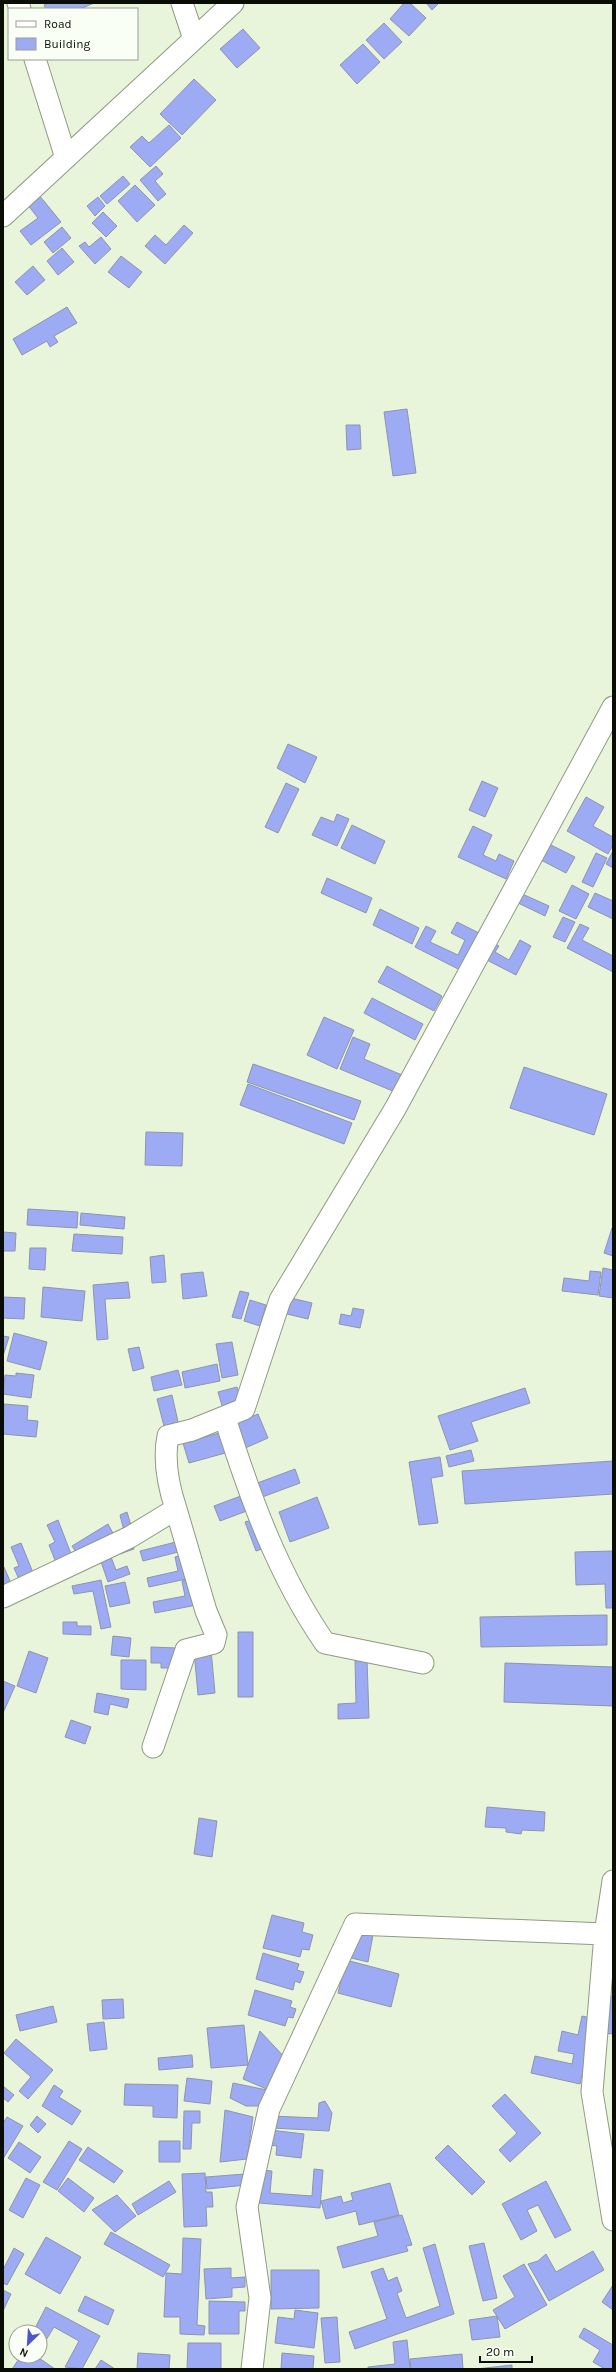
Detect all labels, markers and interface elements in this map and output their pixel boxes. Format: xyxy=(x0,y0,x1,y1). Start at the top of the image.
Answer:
legend xyxy=(8,8,138,60)
text: Road xyxy=(44,17,72,31)
text: Building xyxy=(44,37,91,51)
north arrow xyxy=(8,2324,48,2364)
scale bar xyxy=(480,2338,532,2364)
text: N xyxy=(18,2345,30,2360)
text: 20 m xyxy=(486,2345,514,2359)

